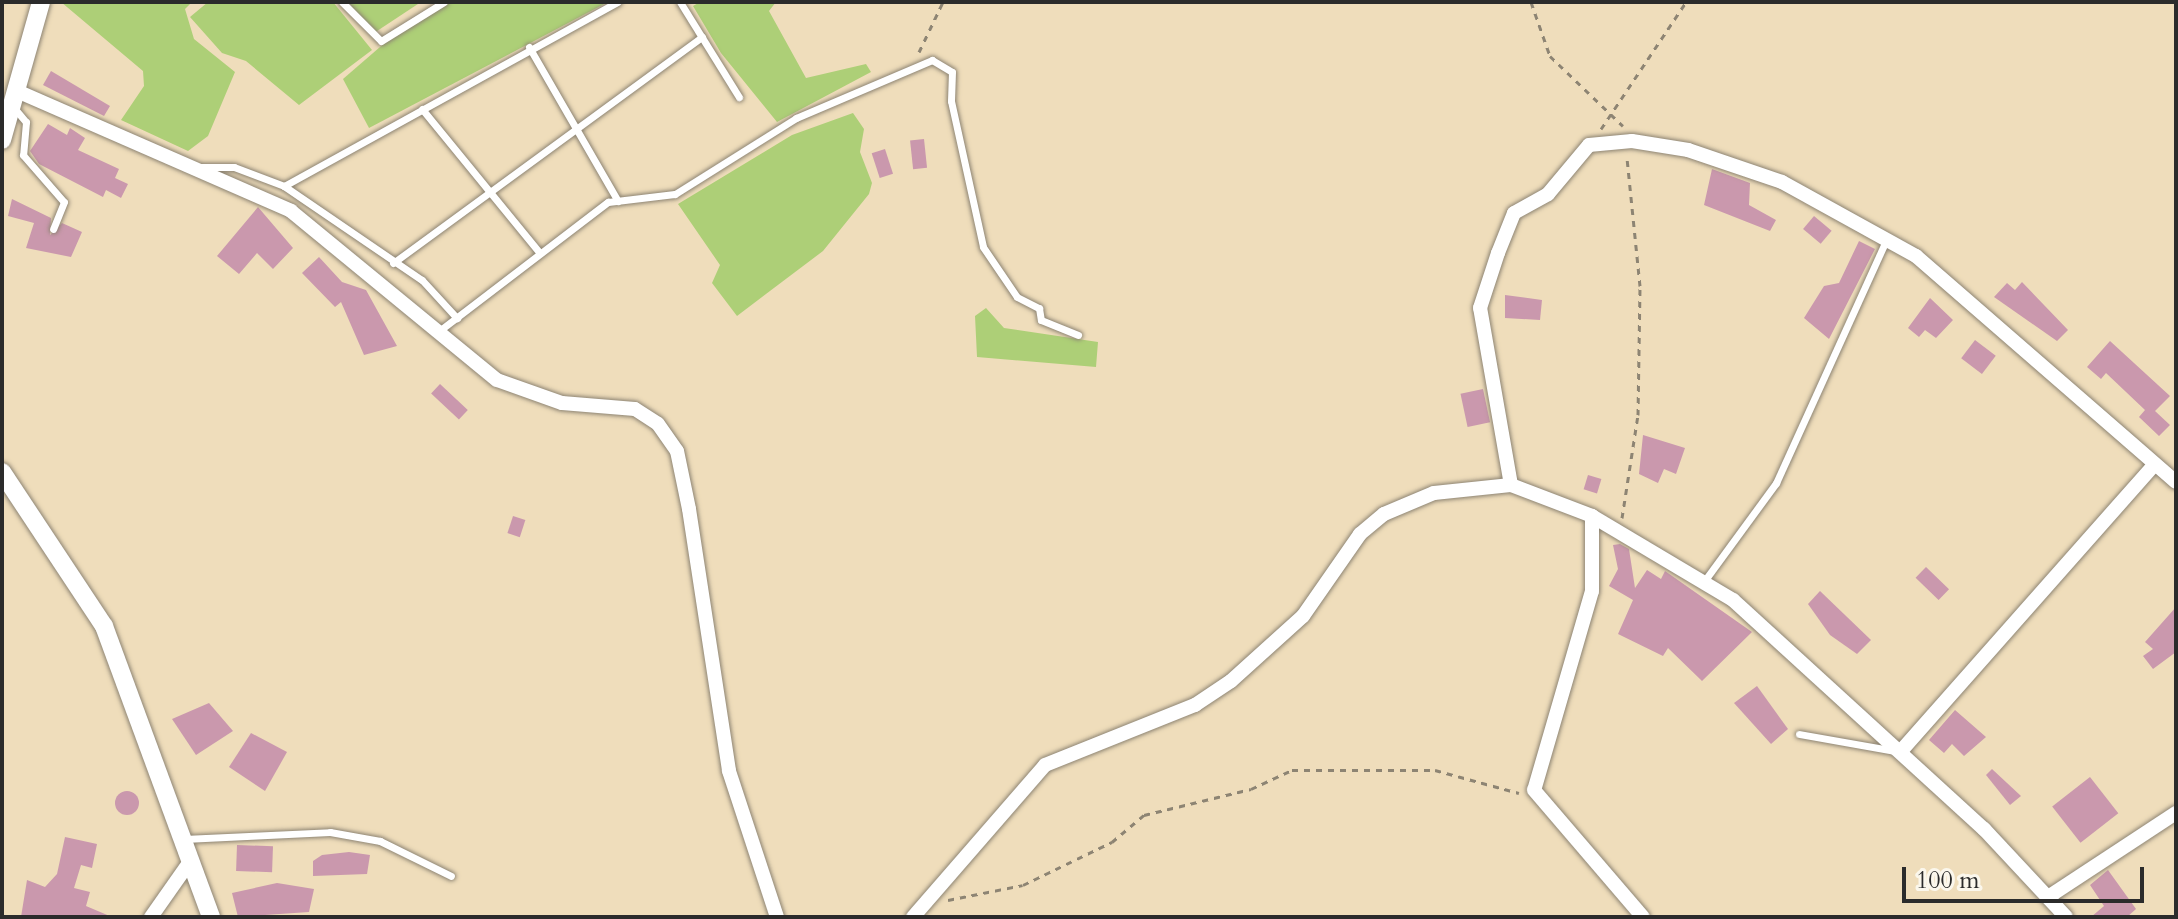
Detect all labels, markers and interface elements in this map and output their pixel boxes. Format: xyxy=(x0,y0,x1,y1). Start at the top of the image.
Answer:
scale bar xyxy=(1906,851,2148,901)
text: 100 m xyxy=(1916,864,1980,897)

